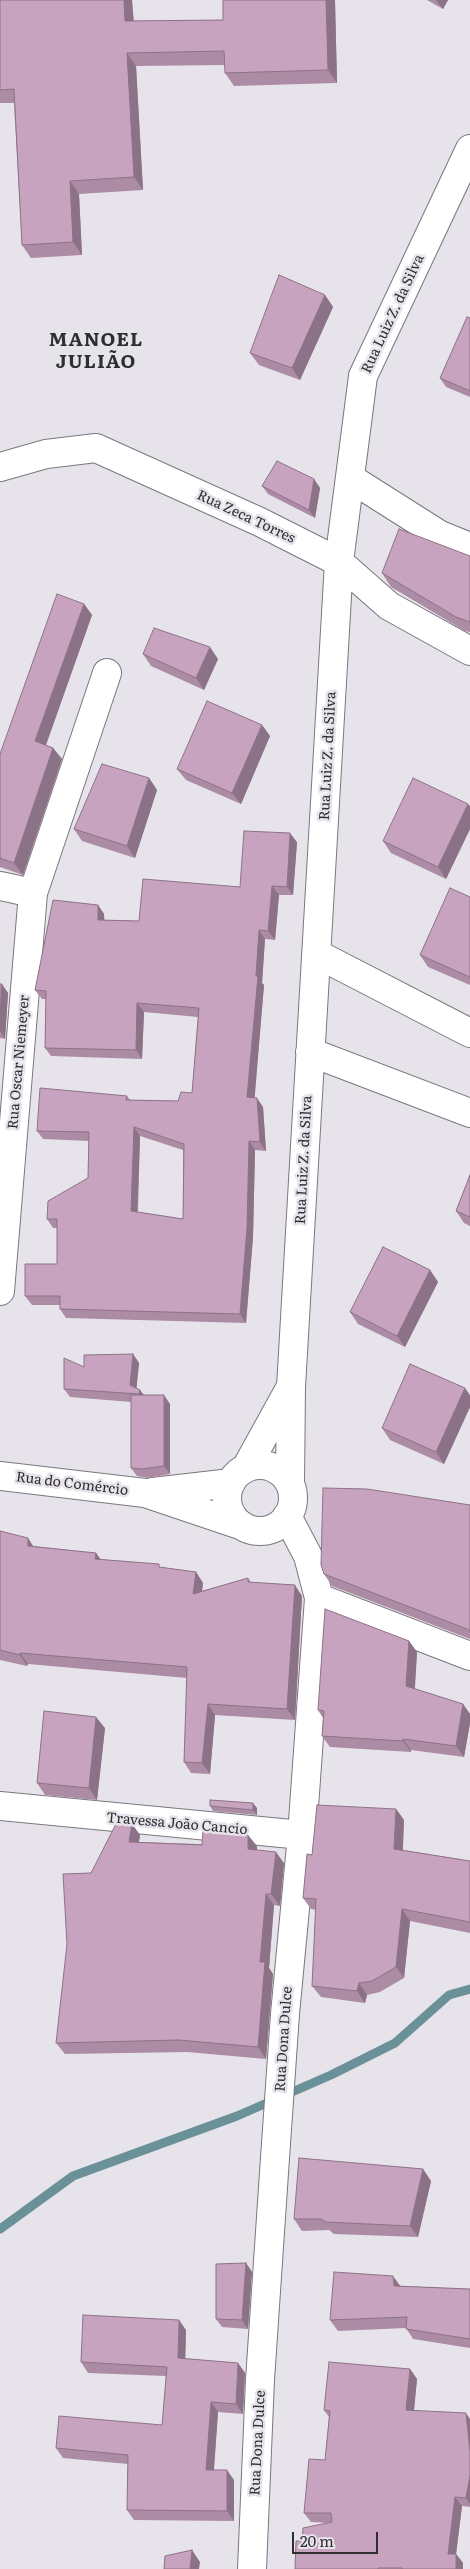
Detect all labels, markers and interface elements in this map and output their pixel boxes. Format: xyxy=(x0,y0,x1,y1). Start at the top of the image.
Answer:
street label: Rua Luiz Z. da Silva xyxy=(358,252,428,376)
district label: MANOEL JULIÃO xyxy=(48,329,144,373)
street label: Rua Zeca Torres xyxy=(194,487,298,547)
street label: Rua Luiz Z. da Silva xyxy=(316,691,340,821)
street label: Rua Oscar Niemeyer xyxy=(5,994,33,1130)
street label: Rua Luiz Z. da Silva xyxy=(292,1095,316,1225)
street label: Rua do Comércio xyxy=(15,1469,129,1499)
street label: Travessa João Cancio xyxy=(106,1809,248,1839)
street label: Rua Dona Dulce xyxy=(272,1986,296,2092)
street label: Rua Dona Dulce xyxy=(247,2390,269,2496)
scale bar xyxy=(295,2522,381,2554)
text: 20 m xyxy=(300,2529,334,2552)

